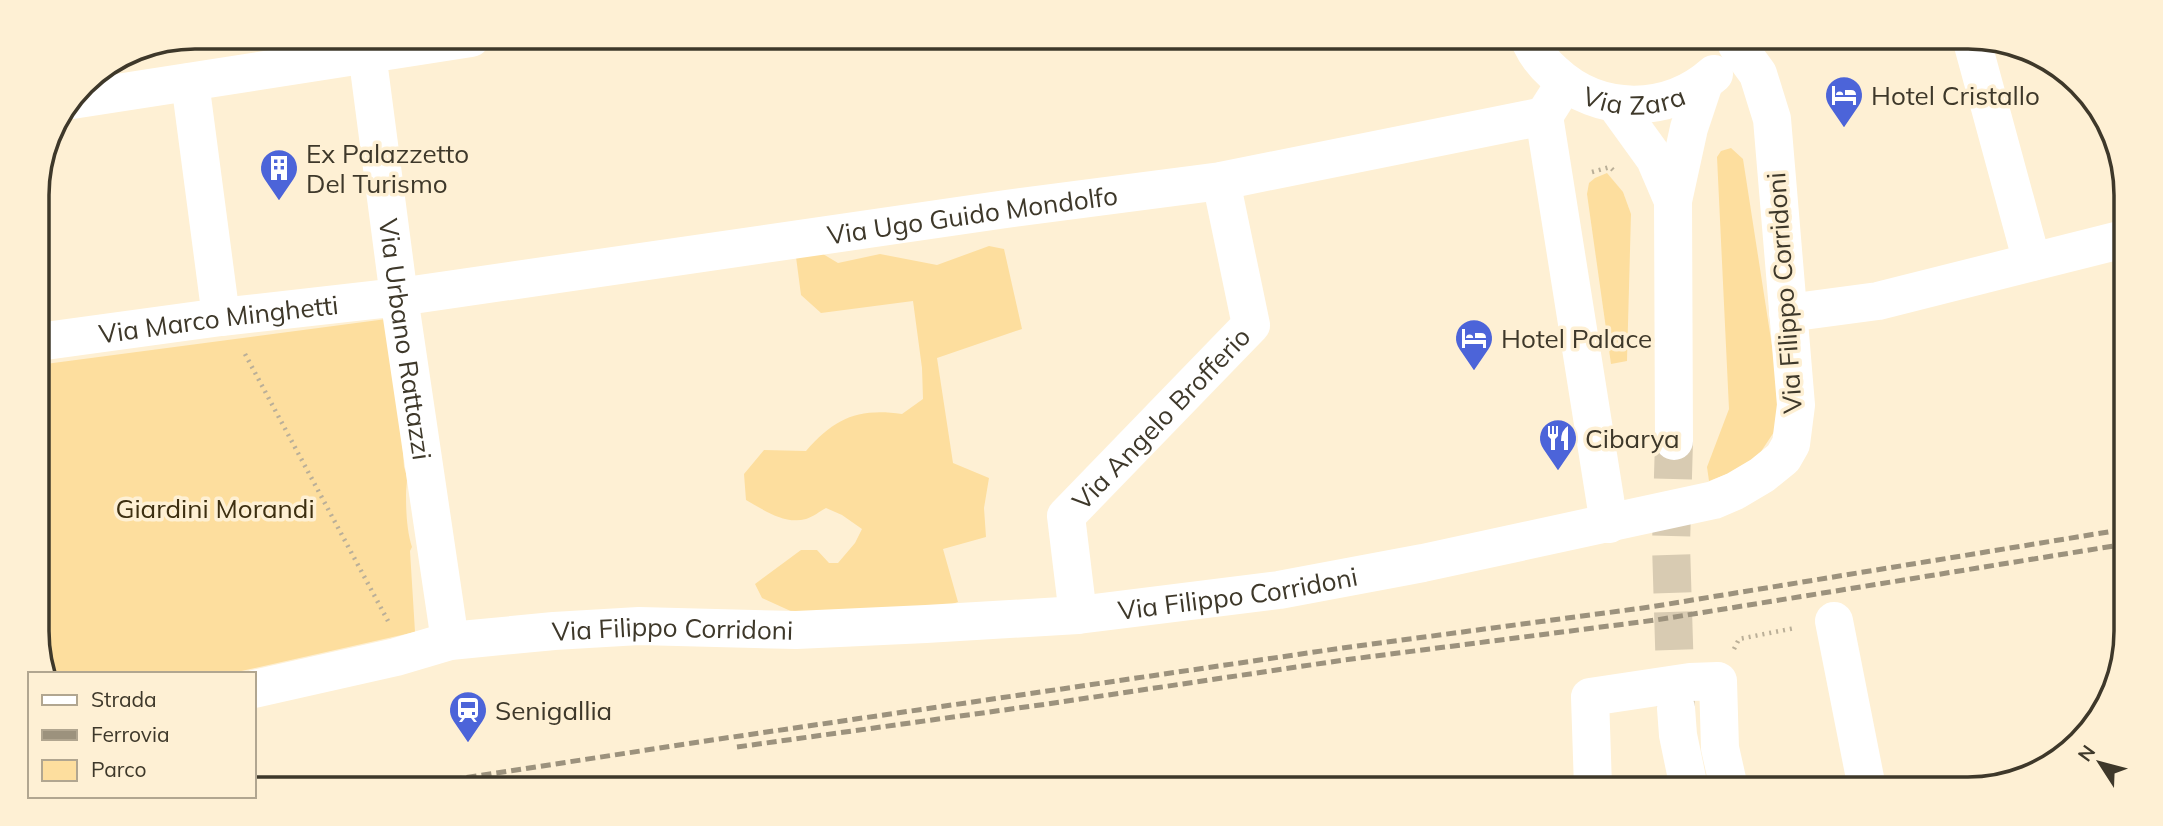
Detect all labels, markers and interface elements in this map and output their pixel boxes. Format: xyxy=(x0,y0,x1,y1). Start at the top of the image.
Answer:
hotel icon: Hotel Cristallo xyxy=(1823,74,1865,129)
street label: Via Zara xyxy=(1578,78,1690,121)
place label: Hotel Cristallo xyxy=(1871,79,2040,112)
place label: Ex Palazzetto Del Turismo xyxy=(306,137,469,200)
building icon: Ex Palazzetto Del Turismo xyxy=(258,147,300,202)
street label: Via Filippo Corridoni xyxy=(1759,171,1809,415)
street label: Via Ugo Guido Mondolfo xyxy=(825,178,1120,251)
street label: Via Urbano Rattazzi xyxy=(372,216,439,462)
street label: Via Marco Minghetti xyxy=(97,287,340,350)
hotel icon: Hotel Palace xyxy=(1453,317,1495,372)
street label: Via Angelo Brofferio xyxy=(1065,320,1257,517)
place label: Hotel Palace xyxy=(1501,322,1652,355)
restaurant icon: Cibarya xyxy=(1537,417,1579,472)
place label: Cibarya xyxy=(1585,422,1680,455)
park label: Giardini Morandi xyxy=(115,492,315,525)
street label: Via Filippo Corridoni xyxy=(1116,559,1360,626)
street label: Via Filippo Corridoni xyxy=(551,609,794,648)
legend xyxy=(28,672,256,798)
text: Strada xyxy=(91,686,157,712)
station icon: Senigallia xyxy=(447,689,489,744)
place label: Senigallia xyxy=(495,694,612,727)
text: Ferrovia xyxy=(91,721,170,747)
north arrow xyxy=(2065,728,2135,798)
text: N xyxy=(2072,740,2100,766)
text: Parco xyxy=(91,756,146,782)

